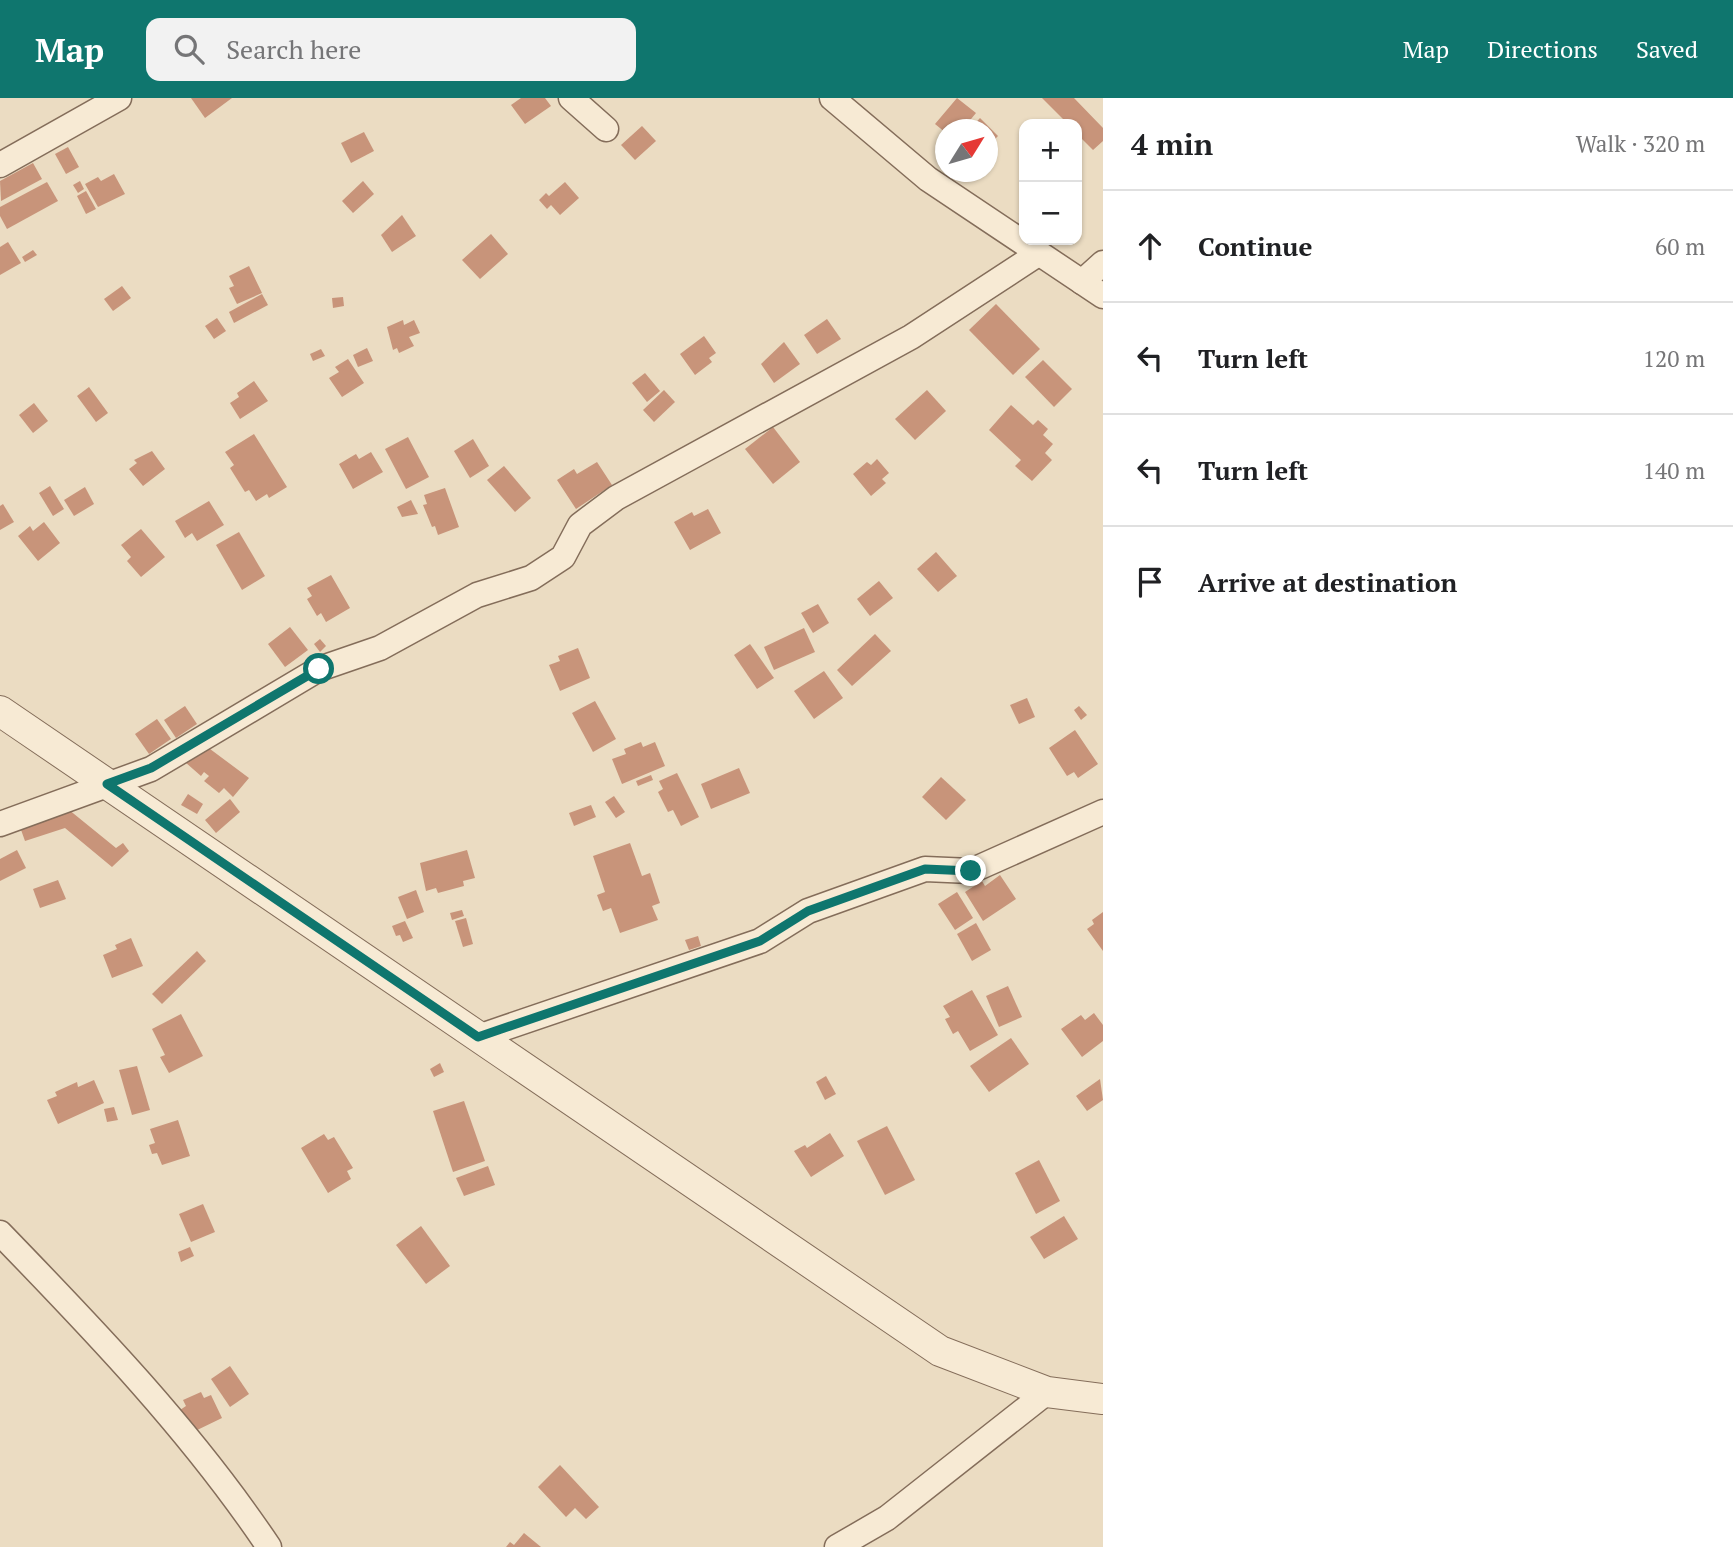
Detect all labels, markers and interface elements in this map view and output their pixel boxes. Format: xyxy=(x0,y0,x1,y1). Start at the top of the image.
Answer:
search box xyxy=(146,18,636,81)
text: Map xyxy=(35,28,104,71)
icon: search xyxy=(170,30,208,68)
text: Search here xyxy=(226,32,361,66)
text: Map xyxy=(1403,33,1449,65)
text: Directions xyxy=(1487,33,1598,65)
text: Saved xyxy=(1636,33,1698,65)
north arrow xyxy=(935,119,998,182)
map controls xyxy=(1019,119,1082,245)
button: + xyxy=(1019,119,1082,182)
text: 4 min xyxy=(1131,124,1213,164)
text: Walk · 320 m xyxy=(1576,128,1705,159)
button: − xyxy=(1019,182,1082,245)
icon: ahead xyxy=(1131,227,1169,265)
text: Continue xyxy=(1198,229,1312,263)
text: 60 m xyxy=(1655,231,1705,262)
icon: left xyxy=(1131,339,1169,377)
text: Turn left xyxy=(1198,341,1308,375)
text: 120 m xyxy=(1643,343,1705,374)
icon: left xyxy=(1131,451,1169,489)
text: Turn left xyxy=(1198,453,1308,487)
text: 140 m xyxy=(1643,455,1705,486)
icon: arrive xyxy=(1131,563,1169,601)
text: Arrive at destination xyxy=(1198,565,1457,599)
route start xyxy=(303,653,334,684)
route end xyxy=(955,855,986,886)

